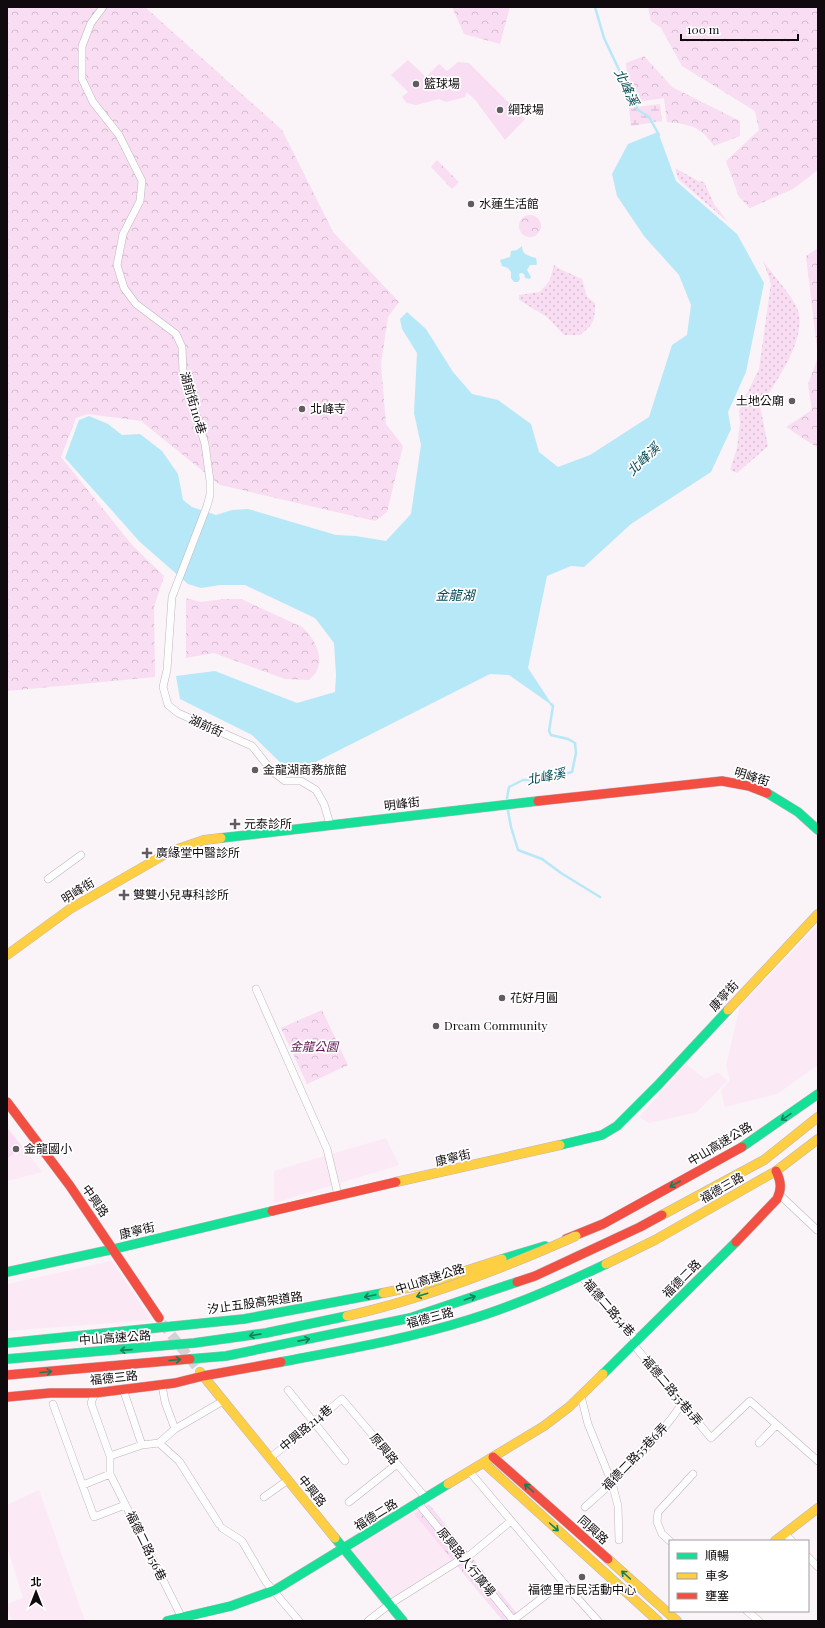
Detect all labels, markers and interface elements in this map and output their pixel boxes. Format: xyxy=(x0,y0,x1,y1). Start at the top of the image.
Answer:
scale bar xyxy=(681,16,798,42)
text: 100 m xyxy=(687,21,720,37)
water label: 北峰溪 xyxy=(611,66,645,110)
place label: 籃球場 xyxy=(424,75,460,91)
marker: 籃球場 xyxy=(411,79,421,89)
place label: 網球場 xyxy=(508,101,544,117)
marker: 網球場 xyxy=(495,105,505,115)
place label: 水蓮生活館 xyxy=(479,195,539,211)
marker: 水蓮生活館 xyxy=(466,199,476,209)
street label: 湖前街110巷 xyxy=(177,370,210,436)
place label: 土地公廟 xyxy=(736,392,784,408)
marker: 土地公廟 xyxy=(787,396,797,406)
place label: 北峰寺 xyxy=(310,400,346,416)
marker: 北峰寺 xyxy=(297,404,307,414)
water label: 北峰溪 xyxy=(623,438,664,478)
water label: 金龍湖 xyxy=(435,586,476,603)
street label: 湖前街 xyxy=(187,710,226,740)
place label: 金龍湖商務旅館 xyxy=(263,761,347,777)
water label: 北峰溪 xyxy=(525,763,569,788)
street label: 明峰街 xyxy=(733,763,772,789)
marker: 金龍湖商務旅館 xyxy=(250,765,260,775)
street label: 明峰街 xyxy=(383,793,421,813)
place label: 元泰診所 xyxy=(244,815,292,831)
marker: 元泰診所 xyxy=(229,818,241,830)
place label: 廣緣堂中醫診所 xyxy=(156,844,240,860)
marker: 廣緣堂中醫診所 xyxy=(141,847,153,859)
street label: 明峰街 xyxy=(58,874,97,906)
place label: 雙雙小兒專科診所 xyxy=(133,886,229,902)
marker: 雙雙小兒專科診所 xyxy=(118,889,130,901)
street label: 康寧街 xyxy=(705,977,741,1014)
place label: 花好月圓 xyxy=(510,989,558,1005)
marker: 花好月圓 xyxy=(497,993,507,1003)
place label: Dream Community xyxy=(444,1017,548,1033)
marker: Dream Community xyxy=(431,1021,441,1031)
park label: 金龍公園 xyxy=(290,1038,340,1054)
one-way arrow xyxy=(781,1113,792,1121)
street label: 中山高速公路 xyxy=(684,1118,754,1169)
place label: 金龍國小 xyxy=(24,1140,72,1156)
marker: 金龍國小 xyxy=(11,1144,21,1154)
street label: 康寧街 xyxy=(433,1145,472,1169)
street label: 福德三路 xyxy=(697,1168,746,1206)
street label: 中興路 xyxy=(79,1181,113,1220)
one-way arrow xyxy=(669,1181,681,1189)
street label: 康寧街 xyxy=(117,1218,156,1242)
street label: 福德二路 xyxy=(659,1256,704,1301)
street label: 中山高速公路 xyxy=(393,1259,466,1297)
street label: 福德二路54巷 xyxy=(580,1275,639,1339)
street label: 汐止五股高架道路 xyxy=(206,1287,304,1317)
one-way arrow xyxy=(364,1292,377,1300)
one-way arrow xyxy=(416,1292,429,1299)
one-way arrow xyxy=(464,1293,476,1301)
street label: 福德三路 xyxy=(404,1303,455,1331)
street label: 中山高速公路 xyxy=(78,1327,151,1347)
one-way arrow xyxy=(249,1331,262,1339)
one-way arrow xyxy=(297,1335,310,1343)
one-way arrow xyxy=(120,1346,133,1353)
street label: 福德二路55巷1弄 xyxy=(639,1352,707,1429)
one-way arrow xyxy=(168,1356,181,1364)
street label: 福德三路 xyxy=(89,1367,139,1387)
one-way arrow xyxy=(39,1368,52,1375)
street label: 中興路214巷 xyxy=(276,1400,335,1454)
street label: 福德二路55巷6弄 xyxy=(598,1419,671,1494)
street label: 原興路 xyxy=(367,1429,402,1467)
street label: 中興路 xyxy=(295,1471,330,1509)
one-way arrow xyxy=(523,1484,534,1493)
street label: 福德二路 xyxy=(351,1495,400,1534)
street label: 福德二路156巷 xyxy=(123,1508,171,1583)
street label: 同興路 xyxy=(575,1511,612,1547)
one-way arrow xyxy=(549,1522,559,1531)
street label: 原興路人行廣場 xyxy=(434,1524,499,1599)
legend xyxy=(669,1540,809,1612)
text: 順暢 xyxy=(705,1547,729,1563)
text: 車多 xyxy=(705,1567,729,1583)
one-way arrow xyxy=(621,1570,631,1579)
north arrow xyxy=(16,1572,56,1612)
marker: 福德里市民活動中心 xyxy=(577,1572,587,1582)
text: 北 xyxy=(31,1574,42,1589)
place label: 福德里市民活動中心 xyxy=(528,1581,636,1597)
text: 壅塞 xyxy=(705,1587,729,1603)

